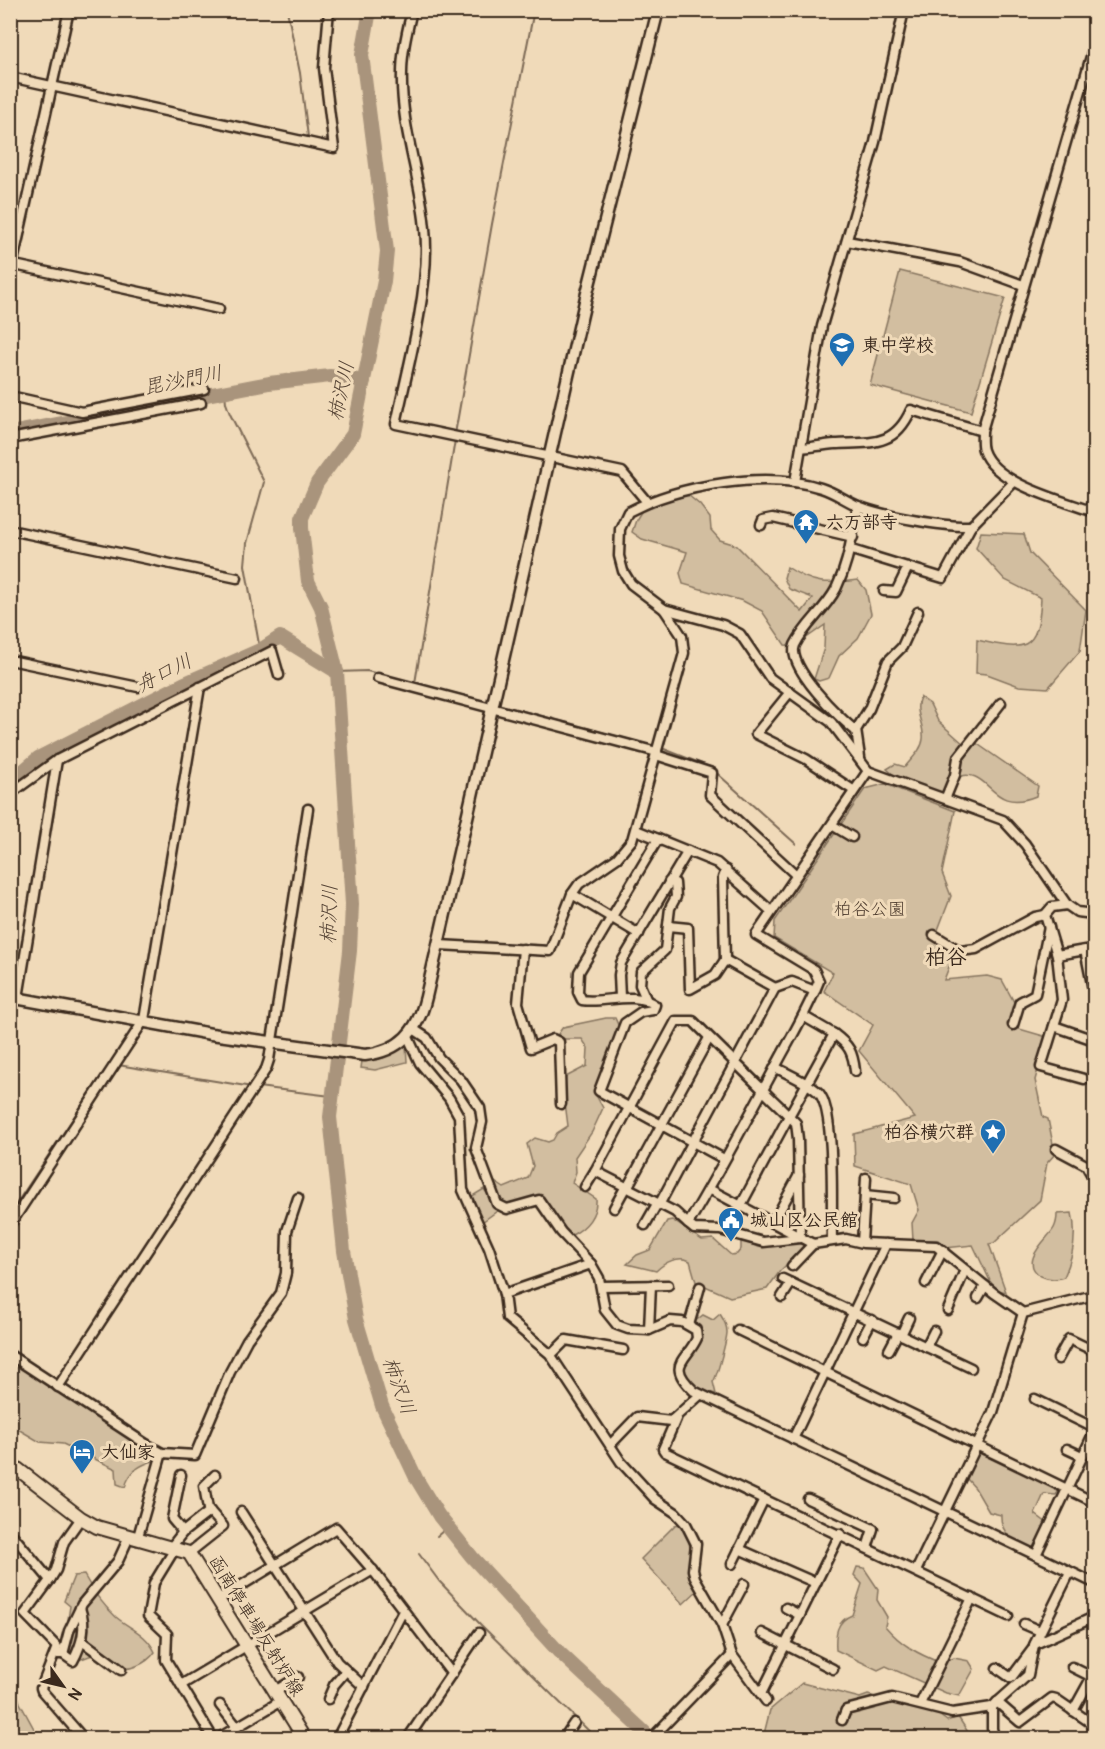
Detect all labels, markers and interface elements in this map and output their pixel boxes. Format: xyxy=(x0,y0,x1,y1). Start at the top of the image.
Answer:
school or university icon: 東中学校 xyxy=(827,330,857,368)
place label: 東中学校 xyxy=(862,334,934,357)
water label: 柿沢川 xyxy=(323,359,359,423)
water label: 毘沙門川 xyxy=(141,360,225,400)
temple icon: 六万部寺 xyxy=(791,507,821,545)
place label: 六万部寺 xyxy=(826,511,898,534)
water label: 舟口川 xyxy=(132,648,196,698)
water label: 柿沢川 xyxy=(315,884,343,944)
park label: 柏谷公園 xyxy=(834,898,906,921)
district label: 柏谷 xyxy=(925,944,967,971)
place icon: 柏谷横穴群 xyxy=(978,1117,1008,1155)
place label: 柏谷横穴群 xyxy=(884,1121,974,1144)
public building icon: 城山区公民館 xyxy=(716,1205,746,1243)
place label: 城山区公民館 xyxy=(750,1209,858,1232)
water label: 柿沢川 xyxy=(377,1354,421,1418)
hotel icon: 大仙家 xyxy=(67,1437,97,1475)
place label: 大仙家 xyxy=(101,1441,155,1464)
street label: 函南停車場反射炉線 xyxy=(203,1551,309,1701)
north arrow xyxy=(33,1656,93,1716)
text: N xyxy=(63,1684,86,1704)

